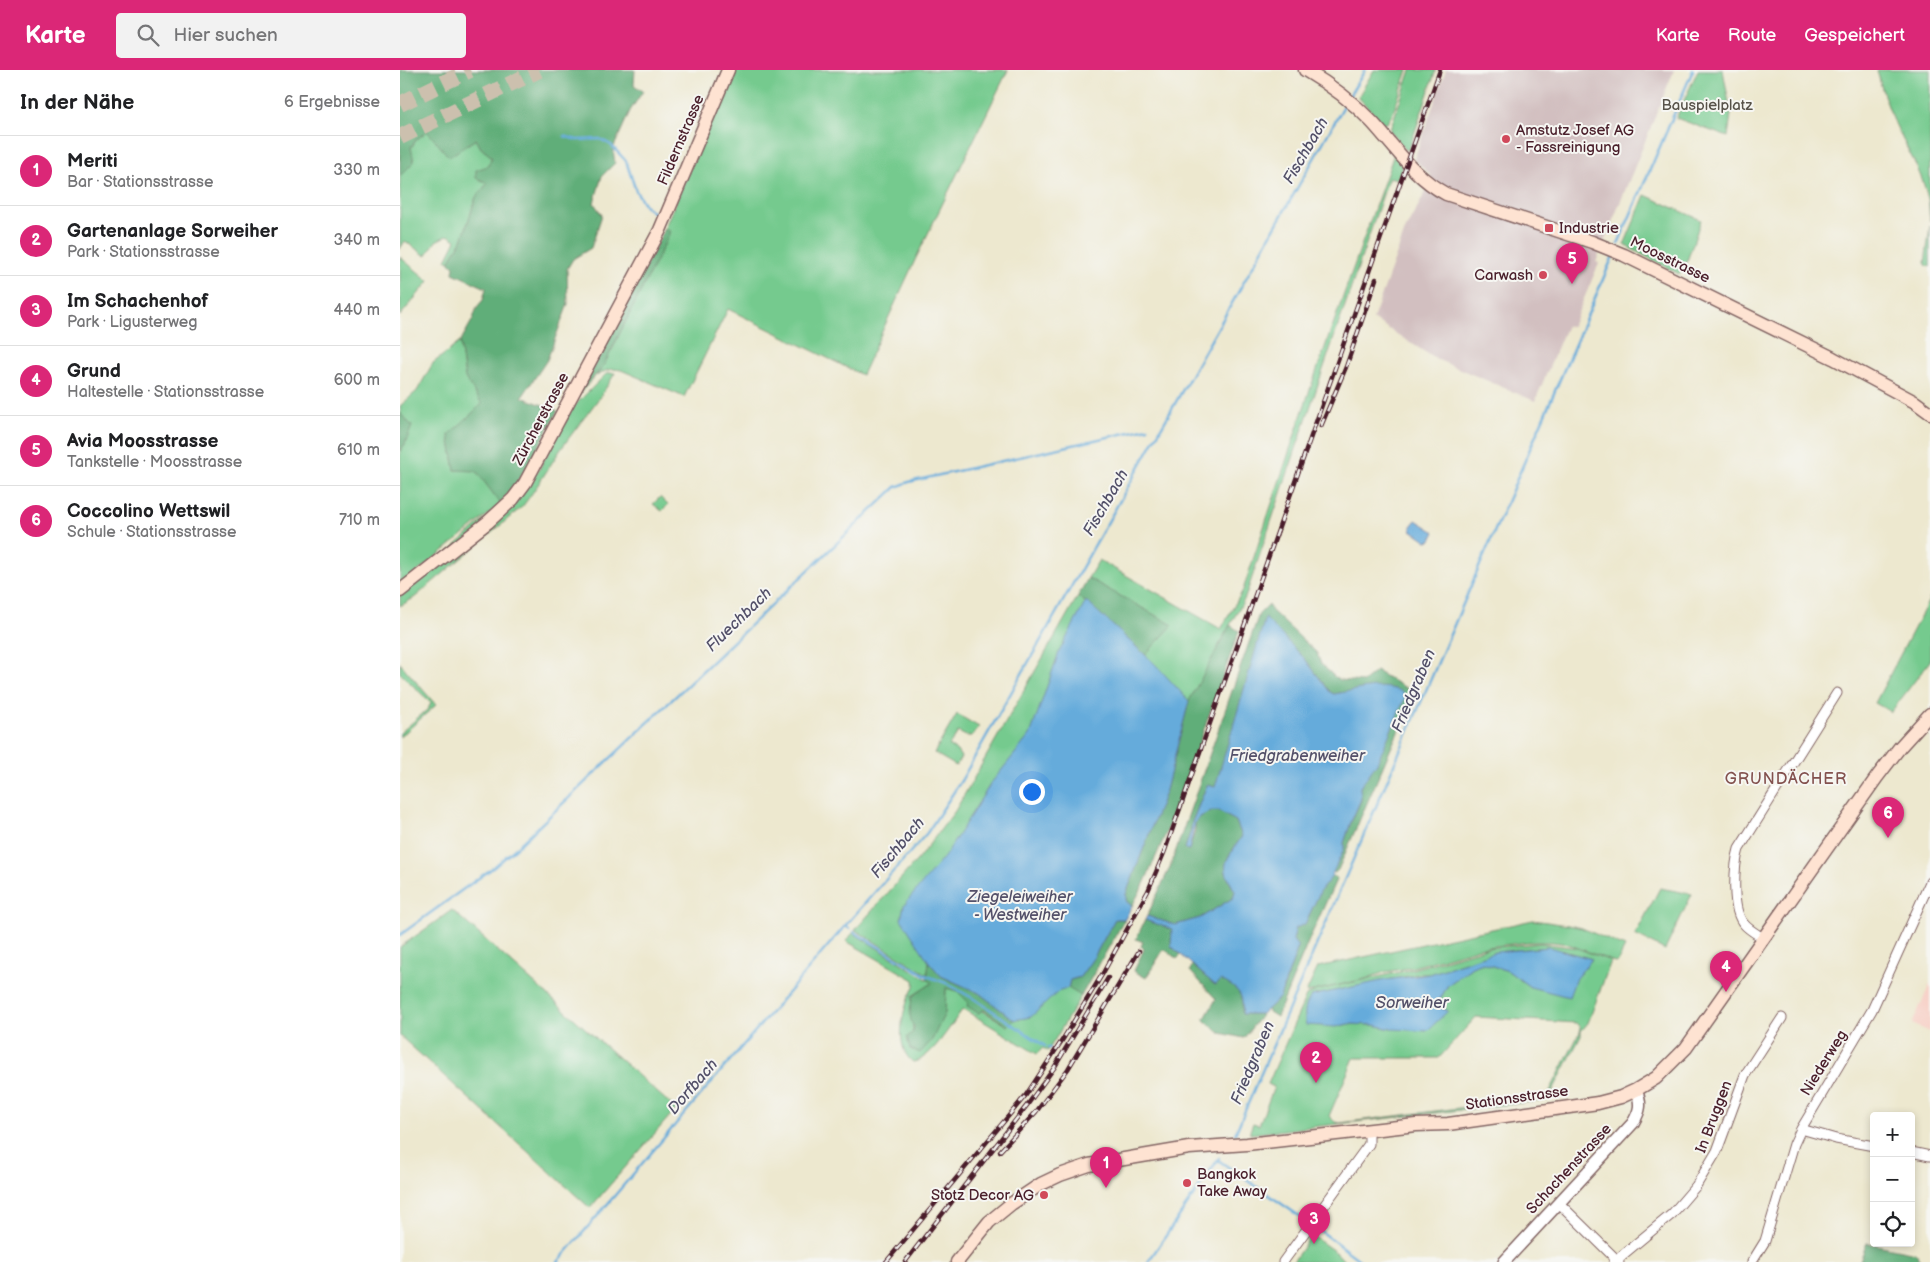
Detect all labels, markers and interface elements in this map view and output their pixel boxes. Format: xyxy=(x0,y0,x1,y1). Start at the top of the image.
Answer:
search box xyxy=(116,13,466,58)
text: Karte xyxy=(25,21,86,50)
icon: search xyxy=(134,21,162,49)
text: Hier suchen xyxy=(174,24,278,47)
text: Karte xyxy=(1656,25,1700,46)
text: Route xyxy=(1728,25,1776,46)
text: Gespeichert xyxy=(1804,25,1905,46)
text: In der Nähe xyxy=(20,90,134,115)
street label: Fildernstrasse xyxy=(653,92,709,188)
text: 6 Ergebnisse xyxy=(284,93,380,112)
park label: Bauspielplatz xyxy=(1661,96,1753,115)
water label: Fischbach xyxy=(1279,114,1333,188)
place label: Amstutz Josef AG - Fassreinigung xyxy=(1516,121,1634,157)
marker: Amstutz Josef AG - Fassreinigung xyxy=(1500,133,1512,145)
text: Meriti xyxy=(67,150,118,173)
text: 1 xyxy=(33,161,39,180)
text: 330 m xyxy=(333,161,380,180)
text: Bar · Stationsstrasse xyxy=(67,173,213,192)
place label: Industrie xyxy=(1559,219,1619,238)
text: Gartenanlage Sorweiher xyxy=(67,220,278,243)
marker: Industrie xyxy=(1543,222,1555,234)
text: 2 xyxy=(31,231,41,250)
text: 340 m xyxy=(333,231,380,250)
street label: Moosstrasse xyxy=(1627,232,1713,288)
text: Park · Stationsstrasse xyxy=(67,243,220,262)
pin: 5 xyxy=(1556,243,1588,284)
place label: Carwash xyxy=(1474,266,1533,285)
marker: Carwash xyxy=(1537,269,1549,281)
text: Im Schachenhof xyxy=(67,290,208,313)
text: 3 xyxy=(31,301,41,320)
text: 440 m xyxy=(334,301,380,320)
text: Park · Ligusterweg xyxy=(67,313,198,332)
text: Grund xyxy=(67,360,121,383)
street label: Zürcherstrasse xyxy=(508,369,573,470)
text: 4 xyxy=(31,371,41,390)
text: 600 m xyxy=(334,371,380,390)
text: Haltestelle · Stationsstrasse xyxy=(67,383,264,402)
text: Avia Moosstrasse xyxy=(67,430,219,453)
text: 5 xyxy=(31,441,41,460)
text: 610 m xyxy=(337,441,380,460)
text: Tankstelle · Moosstrasse xyxy=(67,453,242,472)
water label: Fischbach xyxy=(1079,466,1133,540)
text: Coccolino Wettswil xyxy=(67,500,230,523)
text: 6 xyxy=(31,511,41,530)
text: 710 m xyxy=(339,511,380,530)
text: Schule · Stationsstrasse xyxy=(67,523,236,542)
water label: Fluechbach xyxy=(702,584,776,656)
water label: Friedgraben xyxy=(1388,647,1440,735)
water label: Friedgrabenweiher xyxy=(1229,747,1366,766)
district label: GRUNDÄCHER xyxy=(1725,768,1847,789)
your location xyxy=(1019,779,1045,805)
pin: 6 xyxy=(1872,797,1904,838)
water label: Fischbach xyxy=(867,814,929,882)
water label: Ziegeleiweiher - Westweiher xyxy=(967,888,1074,925)
pin: 4 xyxy=(1710,951,1742,992)
water label: Sorweiher xyxy=(1376,994,1450,1013)
water label: Friedgraben xyxy=(1227,1019,1279,1107)
street label: Niederweg xyxy=(1796,1027,1852,1099)
pin: 2 xyxy=(1300,1042,1332,1083)
water label: Dorfbach xyxy=(664,1055,722,1118)
street label: In Bruggen xyxy=(1692,1078,1736,1156)
street label: Stationsstrasse xyxy=(1464,1081,1570,1115)
map controls xyxy=(1870,1112,1915,1247)
button: + xyxy=(1870,1112,1915,1157)
street label: Schachenstrasse xyxy=(1522,1120,1616,1218)
pin: 1 xyxy=(1090,1147,1122,1188)
button: − xyxy=(1870,1157,1915,1202)
place label: Bangkok Take Away xyxy=(1197,1165,1267,1201)
marker: Bangkok Take Away xyxy=(1181,1177,1193,1189)
place label: Stotz Decor AG xyxy=(931,1186,1034,1205)
marker: Stotz Decor AG xyxy=(1038,1189,1050,1201)
button: locate xyxy=(1870,1202,1915,1247)
pin: 3 xyxy=(1298,1203,1330,1244)

